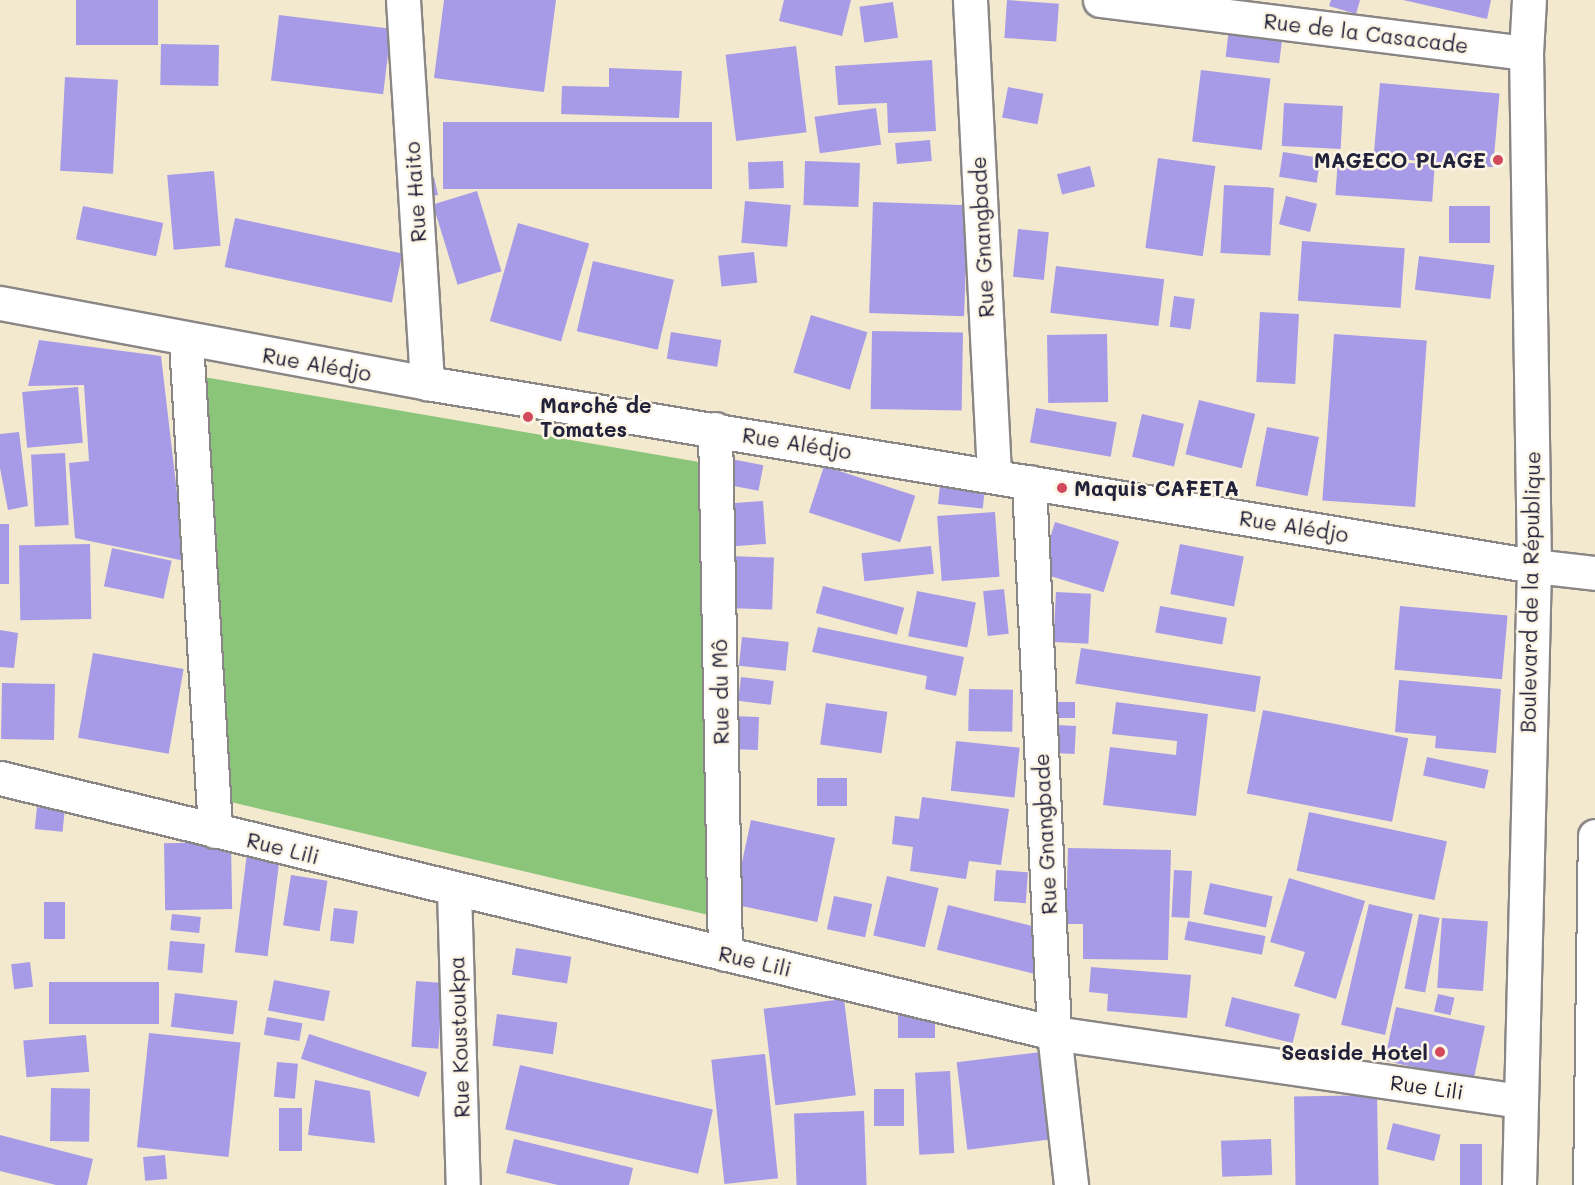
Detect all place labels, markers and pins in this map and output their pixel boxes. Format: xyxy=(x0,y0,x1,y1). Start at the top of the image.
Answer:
place label: MAGECO PLAGE xyxy=(1314,147,1486,173)
marker: MAGECO PLAGE xyxy=(1491,153,1505,167)
place label: Marché de Tomates xyxy=(540,392,651,442)
marker: Marché de Tomates xyxy=(521,410,535,424)
place label: Maquis CAFETA xyxy=(1074,475,1239,501)
marker: Maquis CAFETA xyxy=(1055,481,1069,495)
place label: Seaside Hotel xyxy=(1281,1039,1428,1065)
marker: Seaside Hotel xyxy=(1433,1045,1447,1059)

